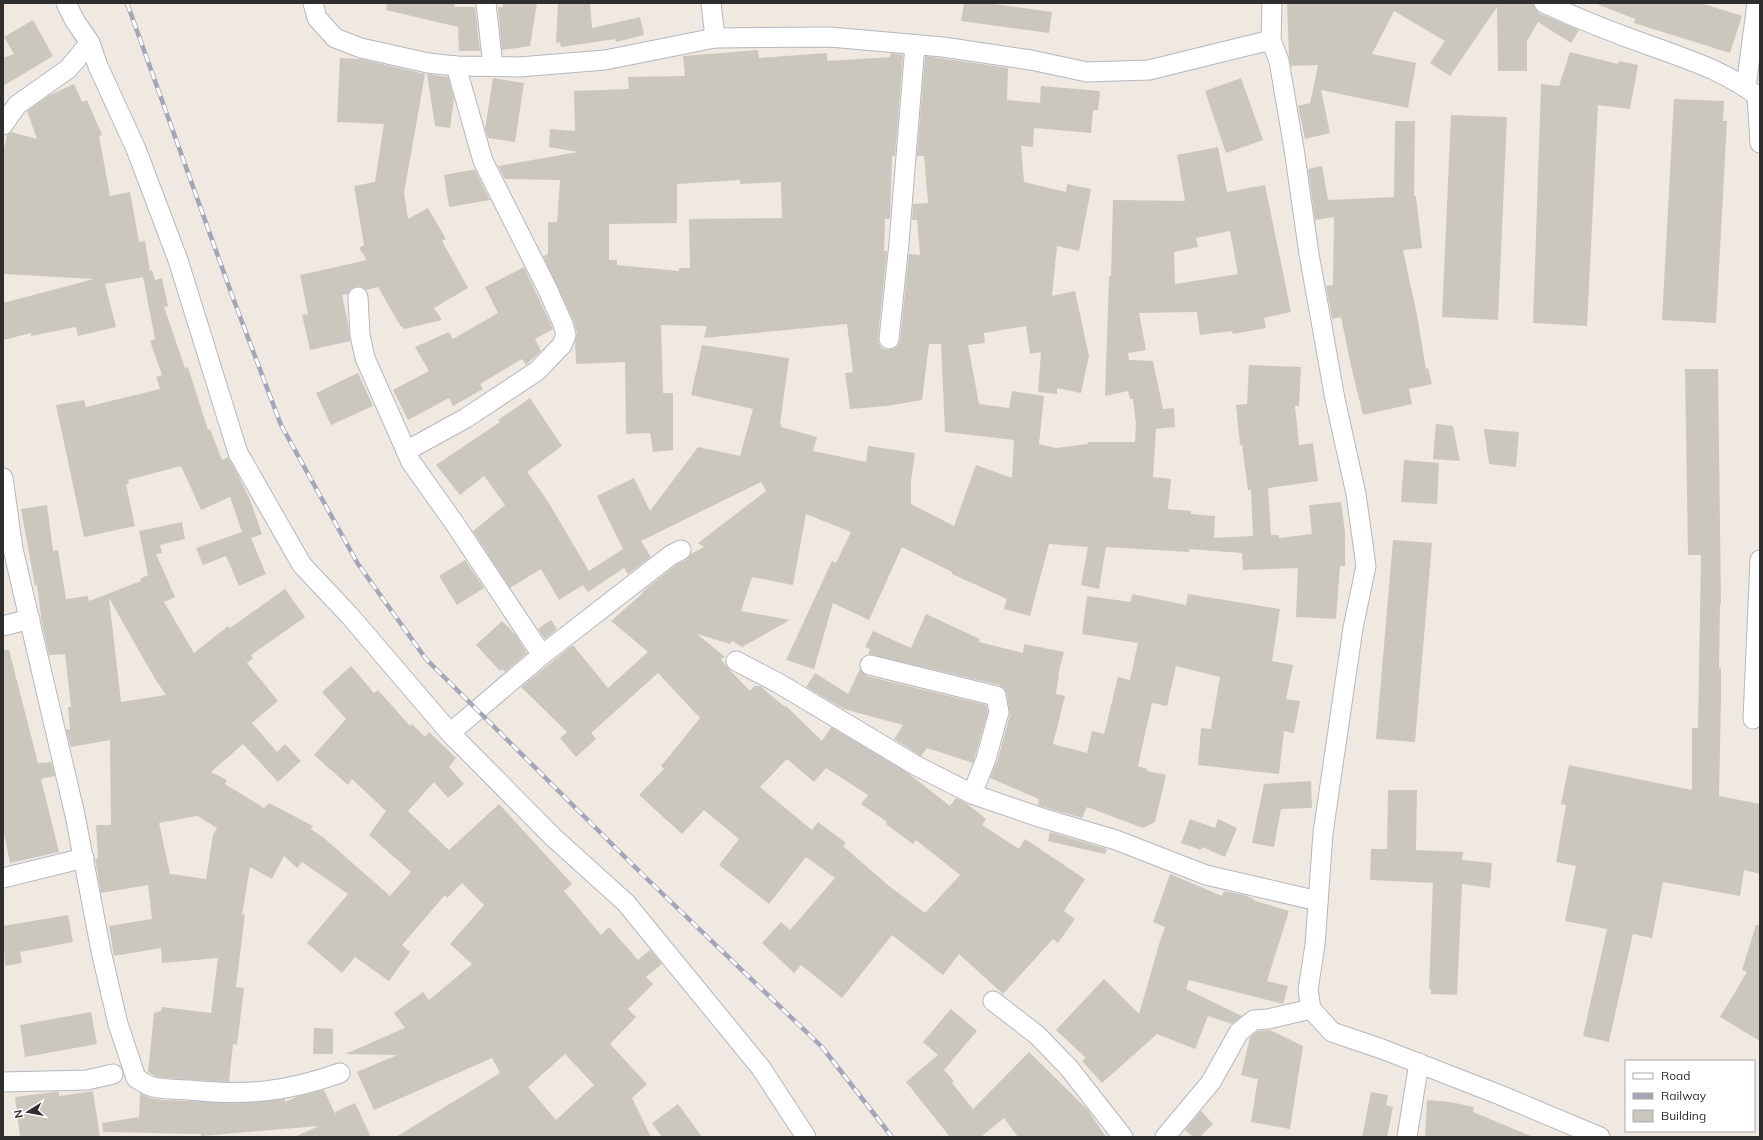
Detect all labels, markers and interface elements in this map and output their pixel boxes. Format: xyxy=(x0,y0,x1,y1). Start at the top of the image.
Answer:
legend xyxy=(1625,1060,1755,1132)
text: Road xyxy=(1661,1068,1690,1083)
text: Railway xyxy=(1661,1088,1707,1103)
north arrow xyxy=(8,1092,48,1132)
text: N xyxy=(11,1108,26,1119)
text: Building xyxy=(1661,1108,1706,1123)

